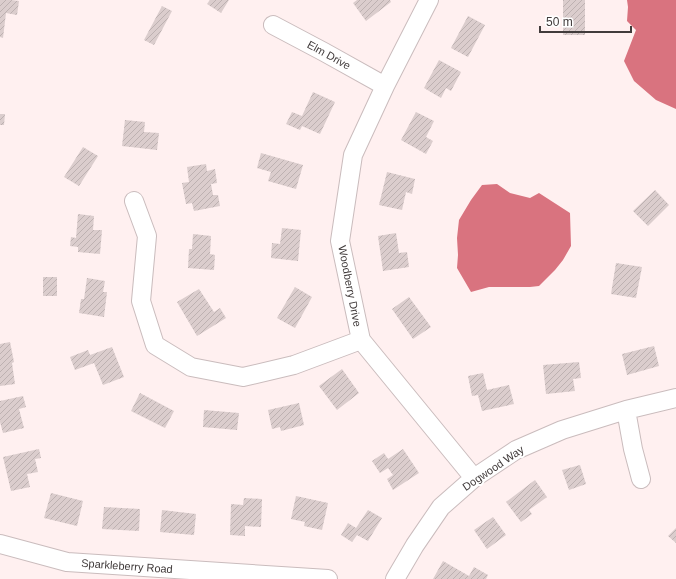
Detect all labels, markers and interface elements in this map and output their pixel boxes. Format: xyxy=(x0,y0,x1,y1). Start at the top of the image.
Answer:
scale bar xyxy=(540,8,631,34)
text: 50 m xyxy=(546,15,573,29)
street label: Elm Drive xyxy=(305,38,353,72)
street label: Woodberry Drive xyxy=(336,244,364,328)
street label: Dogwood Way xyxy=(460,443,526,493)
street label: Sparkleberry Road xyxy=(81,557,173,575)

